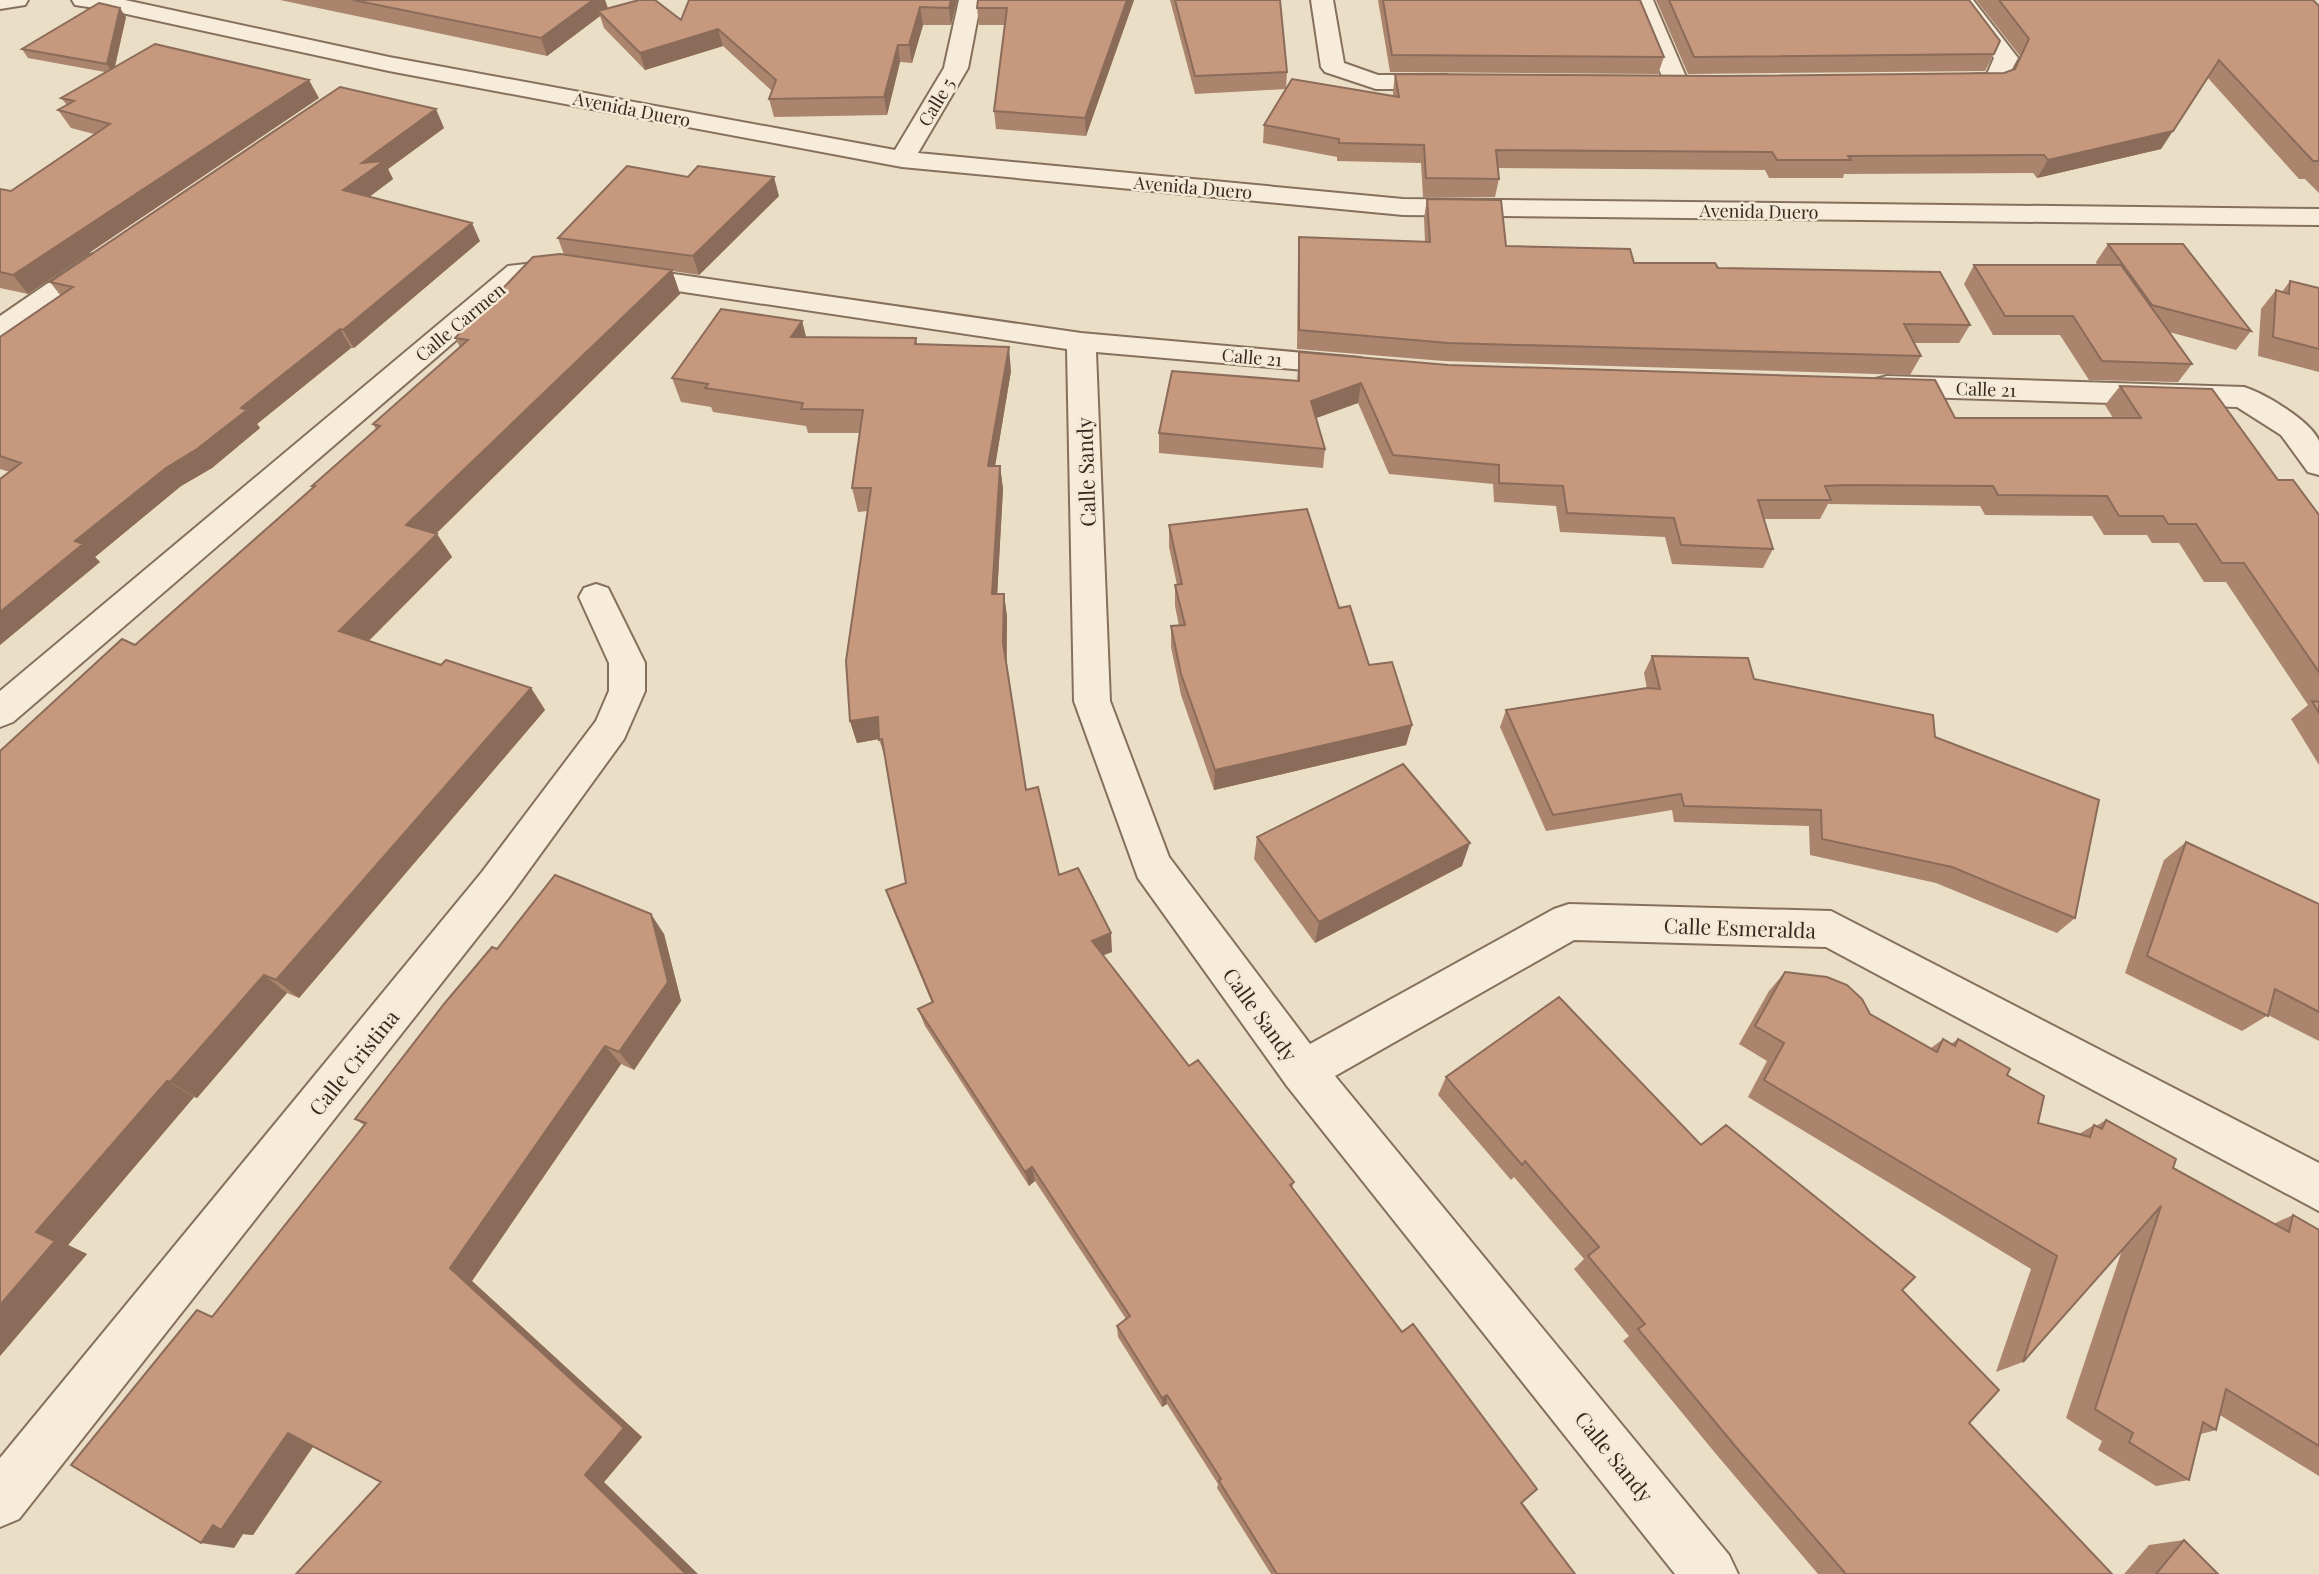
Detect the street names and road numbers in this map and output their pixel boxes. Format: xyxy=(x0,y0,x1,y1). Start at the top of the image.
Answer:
street label: Calle 5 xyxy=(912,73,960,131)
street label: Avenida Duero xyxy=(570,86,693,132)
street label: Avenida Duero xyxy=(1132,170,1253,204)
street label: Avenida Duero xyxy=(1698,198,1819,224)
street label: Calle Carmen xyxy=(410,277,510,367)
street label: Calle 21 xyxy=(1221,342,1283,372)
street label: Calle 21 xyxy=(1955,376,2017,402)
street label: Calle Sandy xyxy=(1069,416,1101,527)
street label: Calle Esmeralda xyxy=(1663,910,1817,944)
street label: Calle Sandy xyxy=(1217,961,1305,1067)
street label: Calle Cristina xyxy=(302,1003,405,1121)
street label: Calle Sandy xyxy=(1570,1405,1661,1508)

